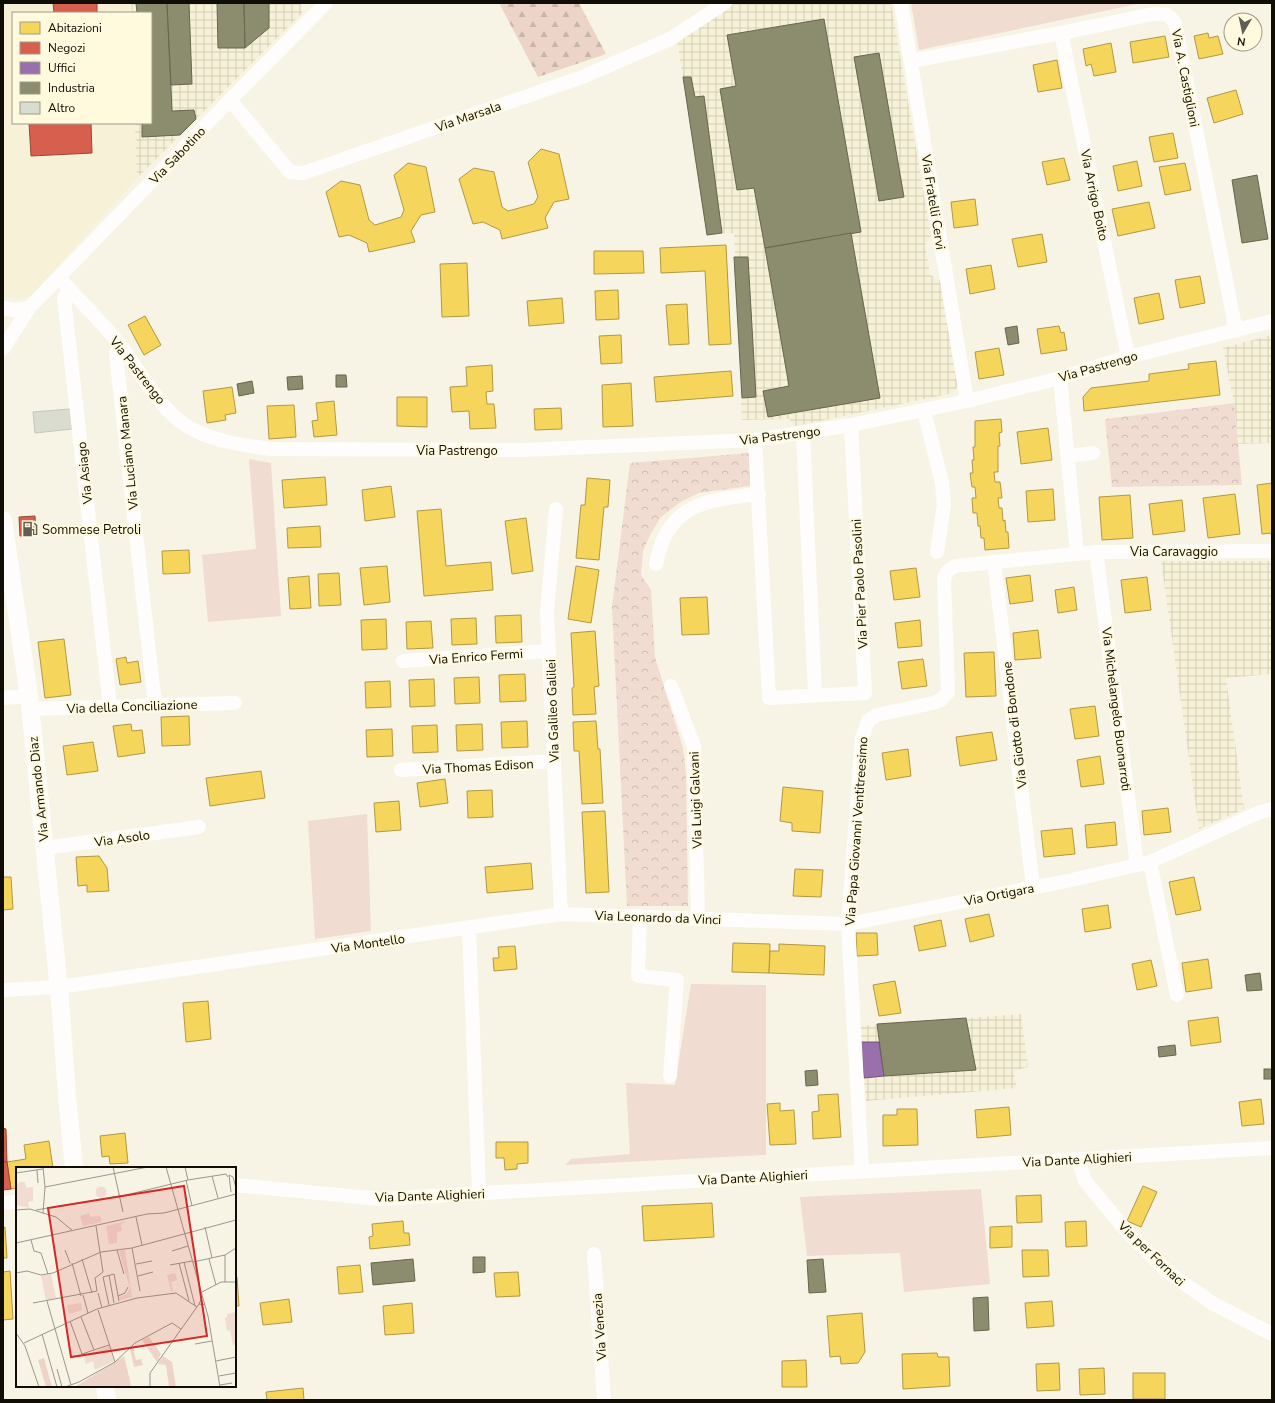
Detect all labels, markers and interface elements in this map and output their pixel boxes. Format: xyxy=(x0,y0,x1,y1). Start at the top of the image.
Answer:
legend xyxy=(12,12,152,124)
north arrow xyxy=(1223,12,1263,52)
text: Abitazioni xyxy=(48,20,102,36)
street label: Via A. Castiglioni xyxy=(1166,27,1203,129)
text: N xyxy=(1236,33,1247,49)
text: Negozi xyxy=(48,40,85,56)
text: Uffici xyxy=(48,60,76,76)
text: Industria xyxy=(48,80,95,96)
street label: Via Marsala xyxy=(432,97,504,137)
text: Altro xyxy=(48,100,76,116)
street label: Via Sabotino xyxy=(145,123,210,189)
street label: Via Arrigo Boito xyxy=(1075,147,1112,243)
street label: Via Fratelli Cervi xyxy=(916,152,949,251)
street label: Via Pastrengo xyxy=(104,332,169,408)
street label: Via Pastrengo xyxy=(1056,347,1140,387)
street label: Via Luciano Manara xyxy=(113,395,143,512)
street label: Via Pastrengo xyxy=(738,422,822,450)
street label: Via Asiago xyxy=(73,441,97,506)
street label: Via Pastrengo xyxy=(415,442,498,460)
street label: Via Pier Paolo Pasolini xyxy=(848,518,872,650)
fuel station icon: Sommese Petroli xyxy=(21,520,39,538)
place label: Sommese Petroli xyxy=(42,521,141,539)
street label: Via Caravaggio xyxy=(1129,543,1218,561)
street label: Via Michelangelo Buonarroti xyxy=(1097,625,1135,792)
street label: Via Enrico Fermi xyxy=(428,645,524,669)
street label: Via Galileo Galilei xyxy=(542,659,564,764)
street label: Via Giotto di Bondone xyxy=(998,660,1032,790)
street label: Via della Conciliazione xyxy=(65,696,198,718)
street label: Via Armando Diaz xyxy=(25,736,54,843)
street label: Via Papa Giovanni Ventitreesimo xyxy=(841,736,873,927)
street label: Via Luigi Galvani xyxy=(685,751,707,850)
street label: Via Thomas Edison xyxy=(421,755,534,779)
street label: Via Asolo xyxy=(92,826,151,852)
street label: Via Ortigara xyxy=(962,879,1036,911)
street label: Via Leonardo da Vinci xyxy=(593,907,722,929)
street label: Via Montello xyxy=(329,930,406,958)
street label: Via Dante Alighieri xyxy=(1021,1148,1132,1172)
street label: Via Dante Alighieri xyxy=(697,1166,808,1190)
inset map xyxy=(16,1167,236,1387)
street label: Via Dante Alighieri xyxy=(374,1185,485,1207)
street label: Via per Fornaci xyxy=(1113,1216,1189,1290)
street label: Via Venezia xyxy=(589,1293,611,1362)

